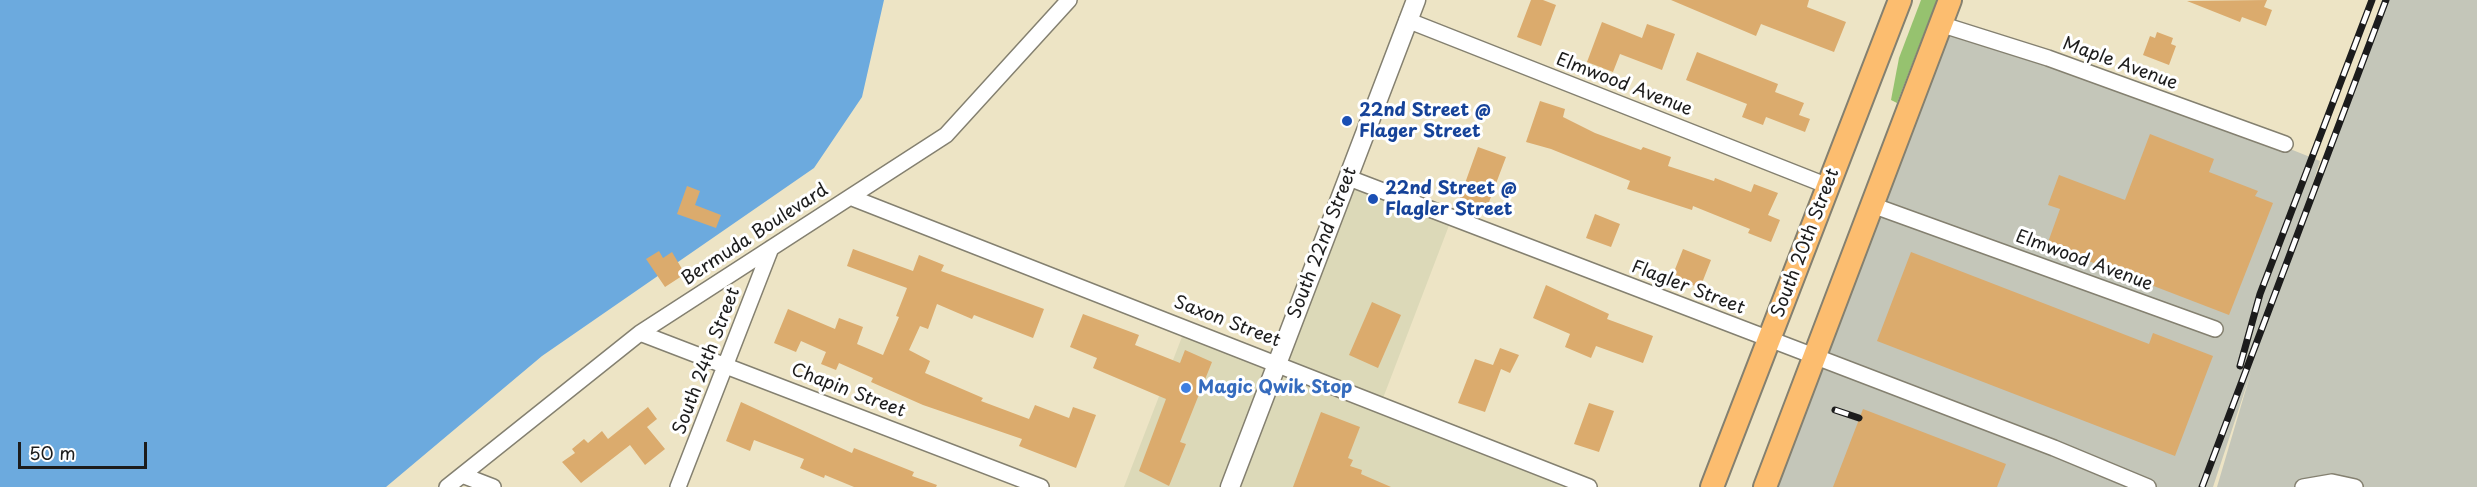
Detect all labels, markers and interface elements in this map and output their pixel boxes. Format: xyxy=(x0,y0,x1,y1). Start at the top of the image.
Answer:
street label: Maple Avenue xyxy=(2060,33,2180,95)
street label: Elmwood Avenue xyxy=(1553,49,1695,121)
place label: 22nd Street @ Flager Street xyxy=(1359,100,1491,142)
marker: 22nd Street @ Flager Street xyxy=(1340,114,1354,128)
street label: South 22nd Street xyxy=(1284,164,1362,322)
street label: South 20th Street xyxy=(1768,166,1844,320)
place label: 22nd Street @ Flagler Street xyxy=(1385,178,1517,220)
street label: Bermuda Boulevard xyxy=(678,180,832,290)
marker: 22nd Street @ Flagler Street xyxy=(1366,192,1380,206)
street label: Elmwood Avenue xyxy=(2013,226,2155,296)
street label: Flagler Street xyxy=(1628,256,1748,320)
street label: South 24th Street xyxy=(669,284,745,438)
street label: Saxon Street xyxy=(1171,292,1283,352)
street label: Chapin Street xyxy=(788,359,908,423)
place label: Magic Qwik Stop xyxy=(1198,377,1352,399)
marker: Magic Qwik Stop xyxy=(1179,381,1193,395)
scale bar xyxy=(21,430,150,468)
text: 50 m xyxy=(29,439,76,466)

